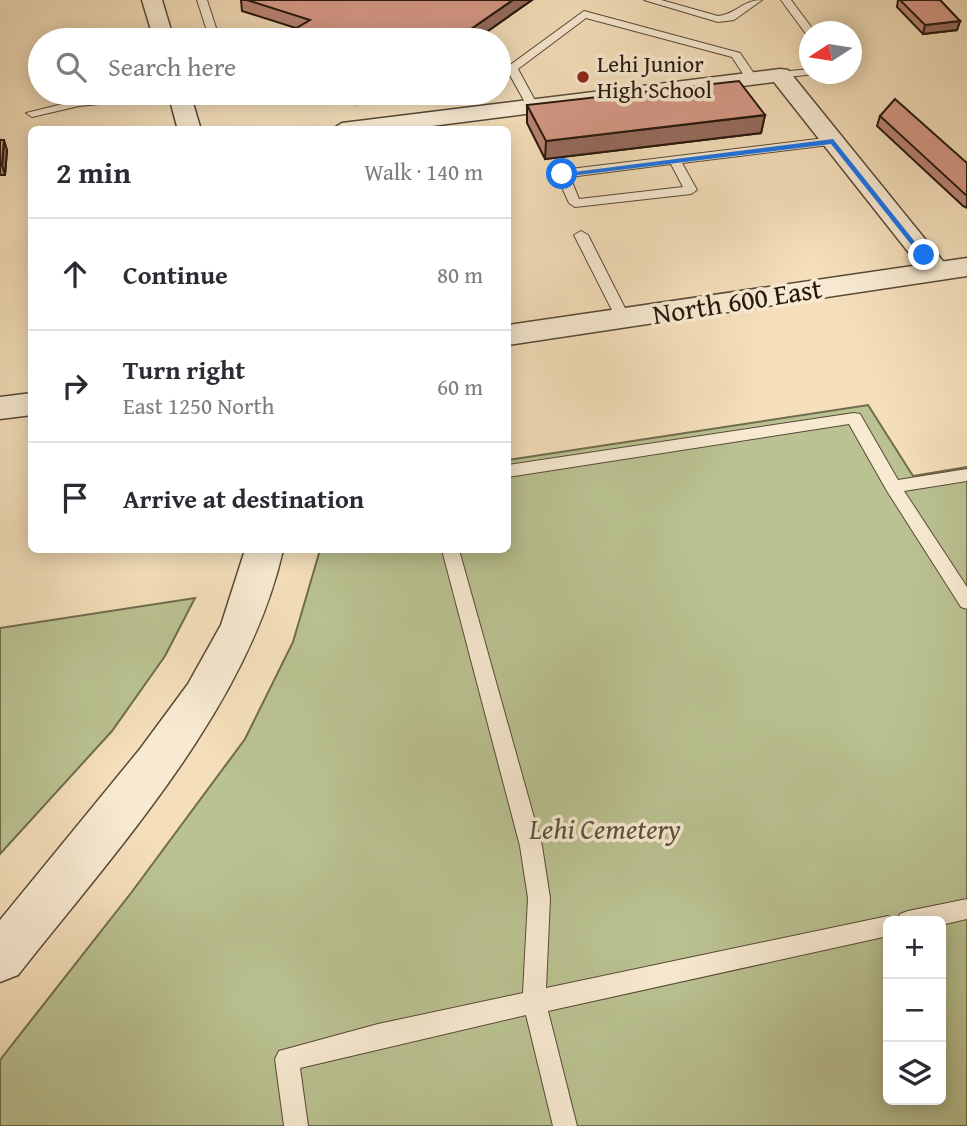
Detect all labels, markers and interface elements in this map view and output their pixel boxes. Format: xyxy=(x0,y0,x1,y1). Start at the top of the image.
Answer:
north arrow xyxy=(799,21,862,84)
search box xyxy=(28,28,511,105)
text: Search here xyxy=(108,47,236,86)
place label: Lehi Junior High School xyxy=(597,47,712,106)
icon: search xyxy=(52,48,90,86)
marker: Lehi Junior High School xyxy=(575,69,591,85)
text: 2 min xyxy=(56,150,131,194)
text: Walk · 140 m xyxy=(364,155,483,188)
route start xyxy=(546,158,577,189)
route end xyxy=(908,239,939,270)
icon: ahead xyxy=(56,255,94,293)
text: Continue xyxy=(123,255,228,294)
text: 80 m xyxy=(437,258,483,291)
street label: North 600 East xyxy=(649,267,825,334)
text: Turn right xyxy=(123,350,245,389)
icon: right xyxy=(56,367,94,405)
text: 60 m xyxy=(437,370,483,403)
text: East 1250 North xyxy=(123,389,274,422)
icon: arrive xyxy=(56,479,94,517)
text: Arrive at destination xyxy=(123,479,364,518)
park label: Lehi Cemetery xyxy=(528,808,681,849)
map controls xyxy=(883,916,946,1105)
button: + xyxy=(883,916,946,979)
button: − xyxy=(883,979,946,1042)
button: layers xyxy=(883,1042,946,1105)

